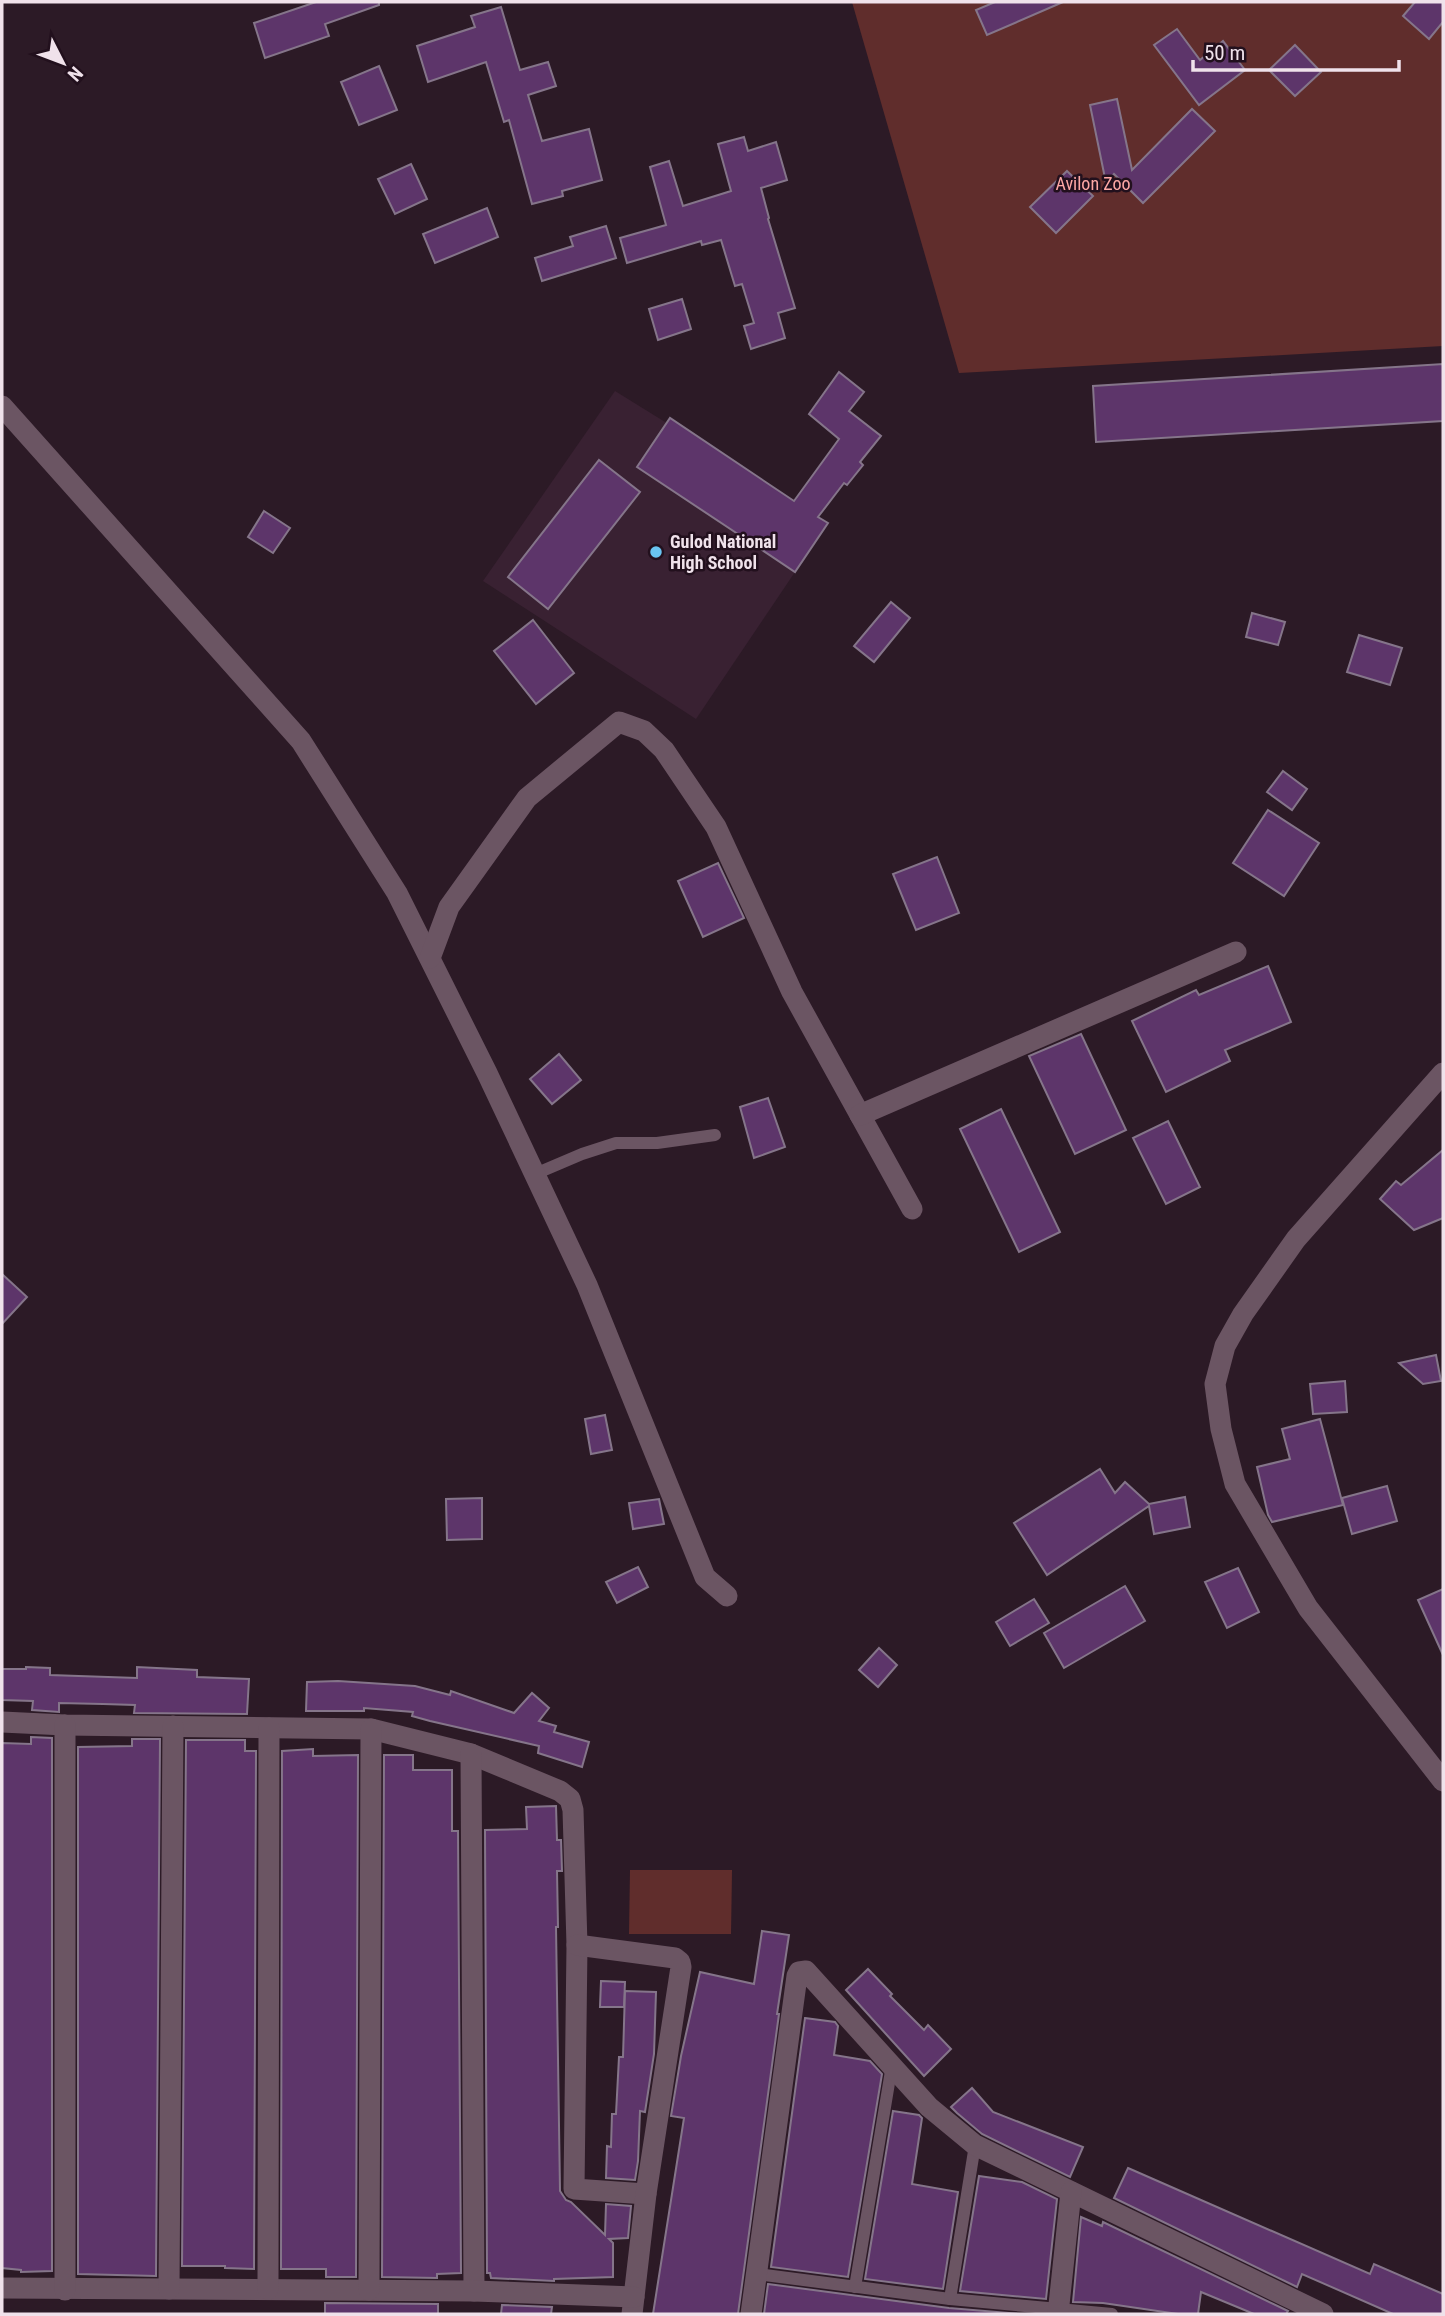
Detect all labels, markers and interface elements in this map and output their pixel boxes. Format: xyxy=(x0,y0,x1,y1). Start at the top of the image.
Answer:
north arrow xyxy=(28,28,98,98)
scale bar xyxy=(1193,28,1400,72)
text: 50 m xyxy=(1204,41,1245,65)
text: N xyxy=(63,62,88,86)
park label: Avilon Zoo xyxy=(1055,173,1131,194)
place label: Gulod National High School xyxy=(670,531,776,573)
marker: Gulod National High School xyxy=(648,544,664,560)

